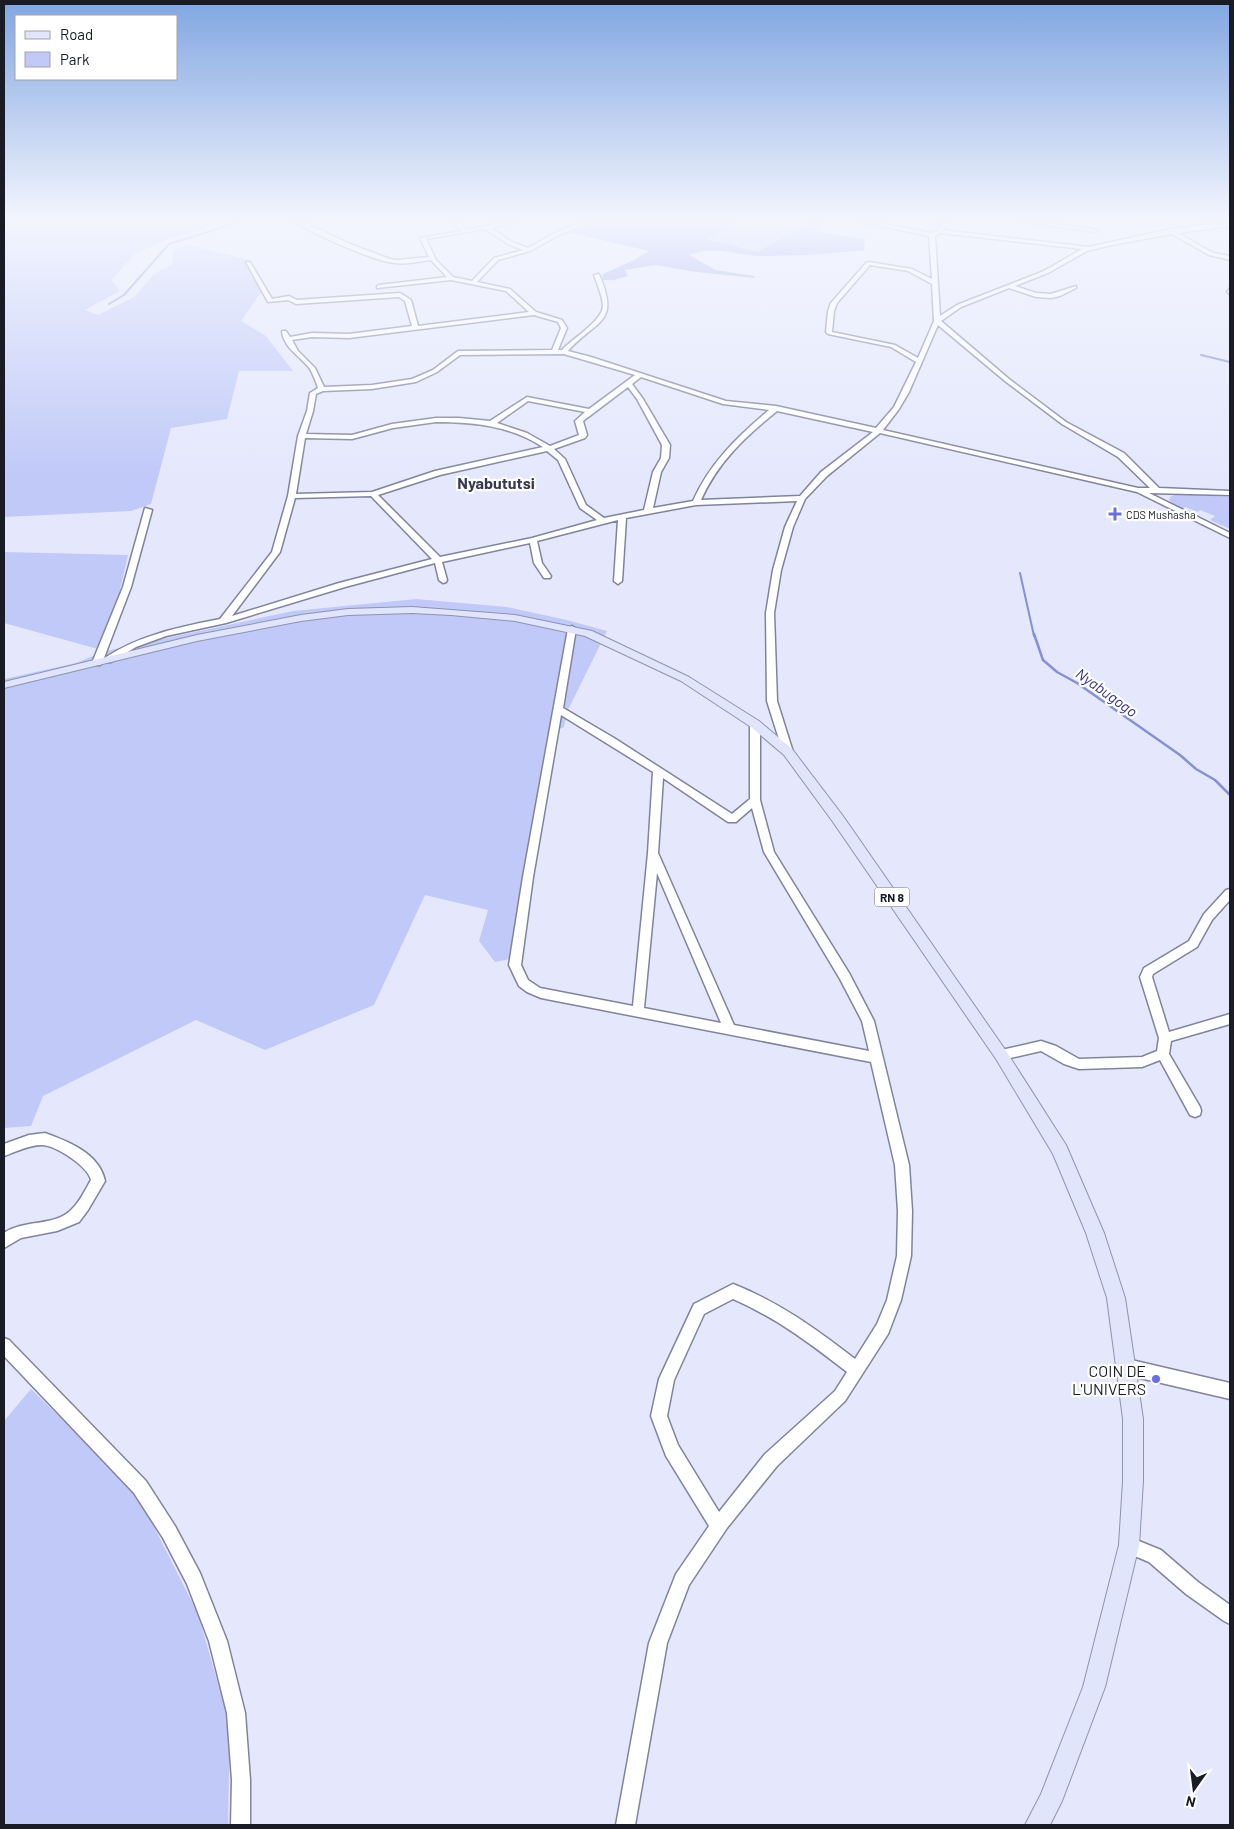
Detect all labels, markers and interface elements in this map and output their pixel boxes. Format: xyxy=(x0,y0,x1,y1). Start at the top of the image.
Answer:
legend xyxy=(15,15,178,80)
text: Road xyxy=(60,25,93,43)
text: Park xyxy=(60,50,90,68)
district label: Nyabututsi xyxy=(457,473,535,492)
marker: CDS Mushasha xyxy=(1108,507,1122,521)
place label: CDS Mushasha xyxy=(1126,508,1196,521)
water label: Nyabugogo xyxy=(1073,664,1141,720)
road number: RN 8 xyxy=(874,888,910,906)
place label: COIN DE L'UNIVERS xyxy=(1072,1361,1146,1398)
marker: COIN DE L'UNIVERS xyxy=(1150,1373,1162,1385)
north arrow xyxy=(1169,1764,1219,1814)
text: N xyxy=(1184,1793,1197,1811)

